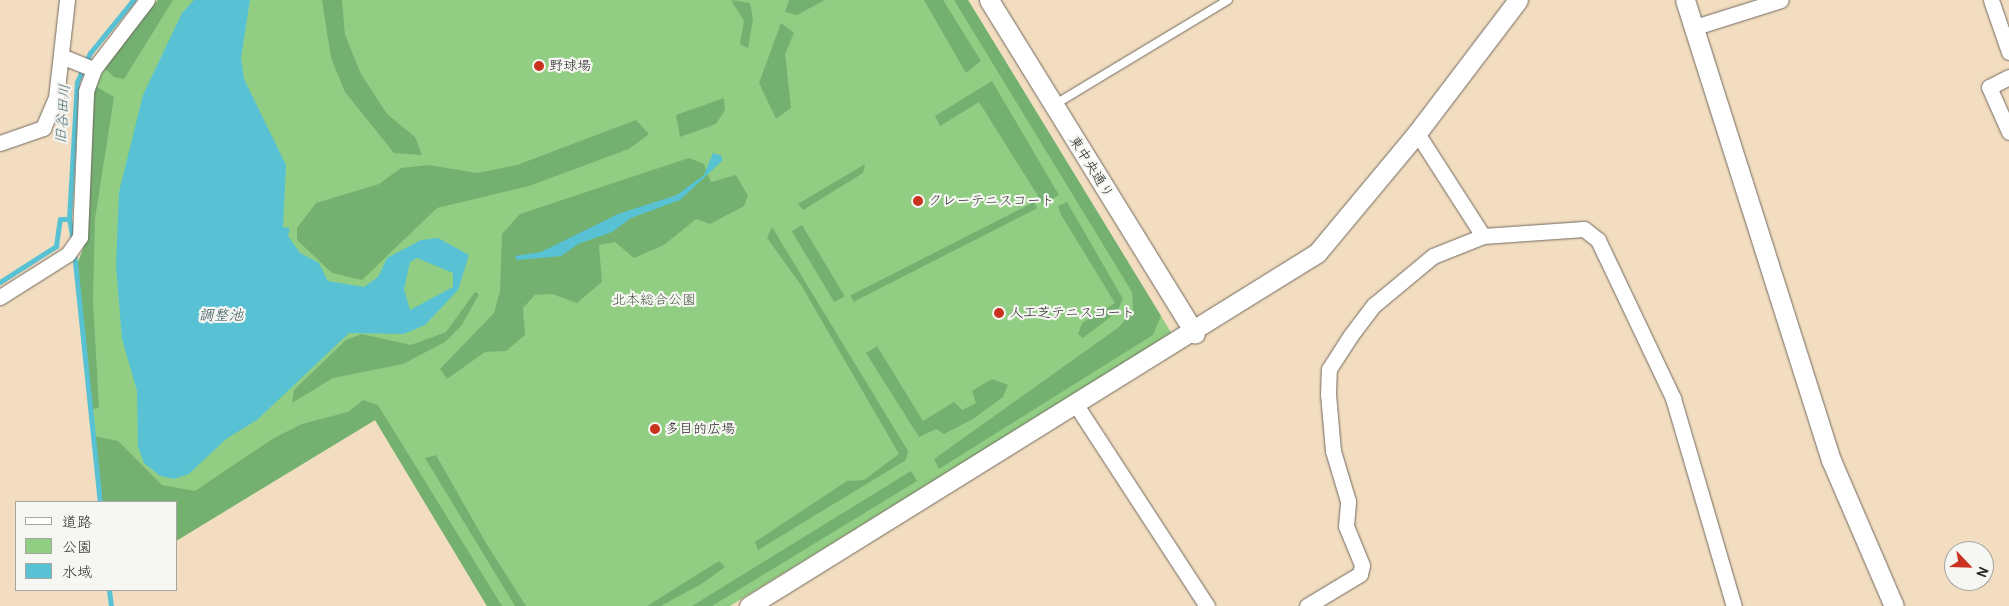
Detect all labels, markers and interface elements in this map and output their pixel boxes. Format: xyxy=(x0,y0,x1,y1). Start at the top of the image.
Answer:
place label: 野球場 xyxy=(549,58,591,74)
marker: 野球場 xyxy=(533,60,545,72)
water label: 旧谷田川 xyxy=(52,83,74,145)
street label: 東中央通り xyxy=(1065,133,1117,201)
place label: クレーテニスコート xyxy=(928,193,1055,209)
marker: クレーテニスコート xyxy=(912,195,924,207)
park label: 北本総合公園 xyxy=(612,292,696,308)
place label: 人工芝テニスコート xyxy=(1009,305,1135,321)
water label: 調整池 xyxy=(199,307,243,325)
marker: 人工芝テニスコート xyxy=(993,307,1005,319)
place label: 多目的広場 xyxy=(665,421,735,437)
marker: 多目的広場 xyxy=(649,423,661,435)
legend xyxy=(15,501,178,591)
text: 道路 xyxy=(62,513,92,532)
text: 公園 xyxy=(62,538,92,557)
north arrow xyxy=(1944,541,1994,591)
text: 水域 xyxy=(62,563,92,582)
text: N xyxy=(1973,564,1992,580)

